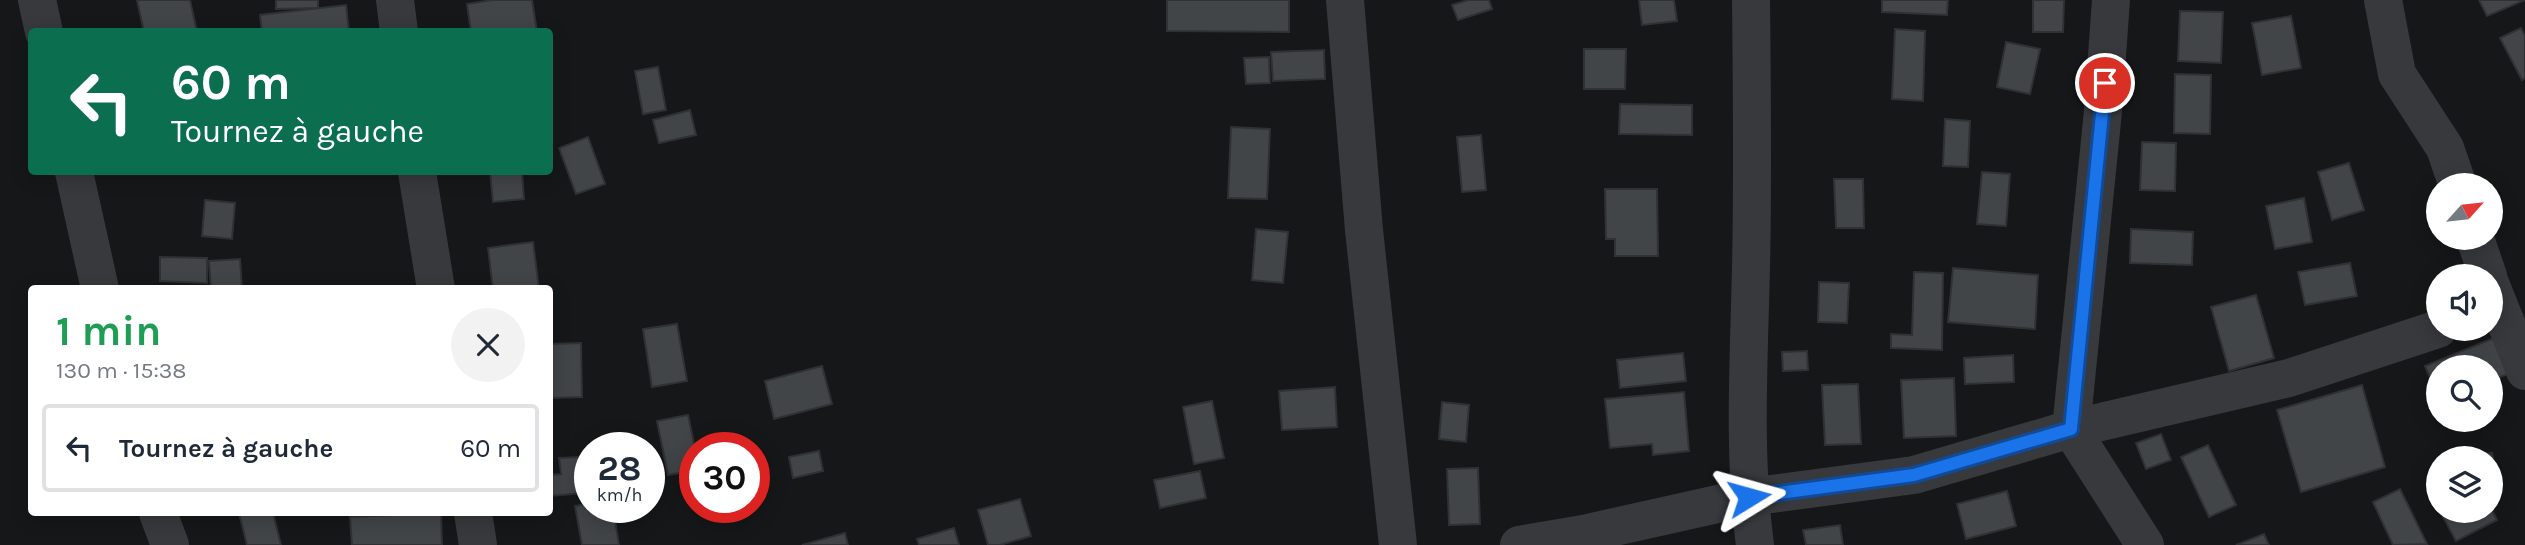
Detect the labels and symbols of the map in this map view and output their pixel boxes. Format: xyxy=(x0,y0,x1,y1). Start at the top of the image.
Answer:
pin xyxy=(2075,53,2135,113)
north arrow xyxy=(2426,173,2502,250)
speed limit sign: 30 xyxy=(679,432,770,523)
position arrow xyxy=(1712,460,1786,534)

